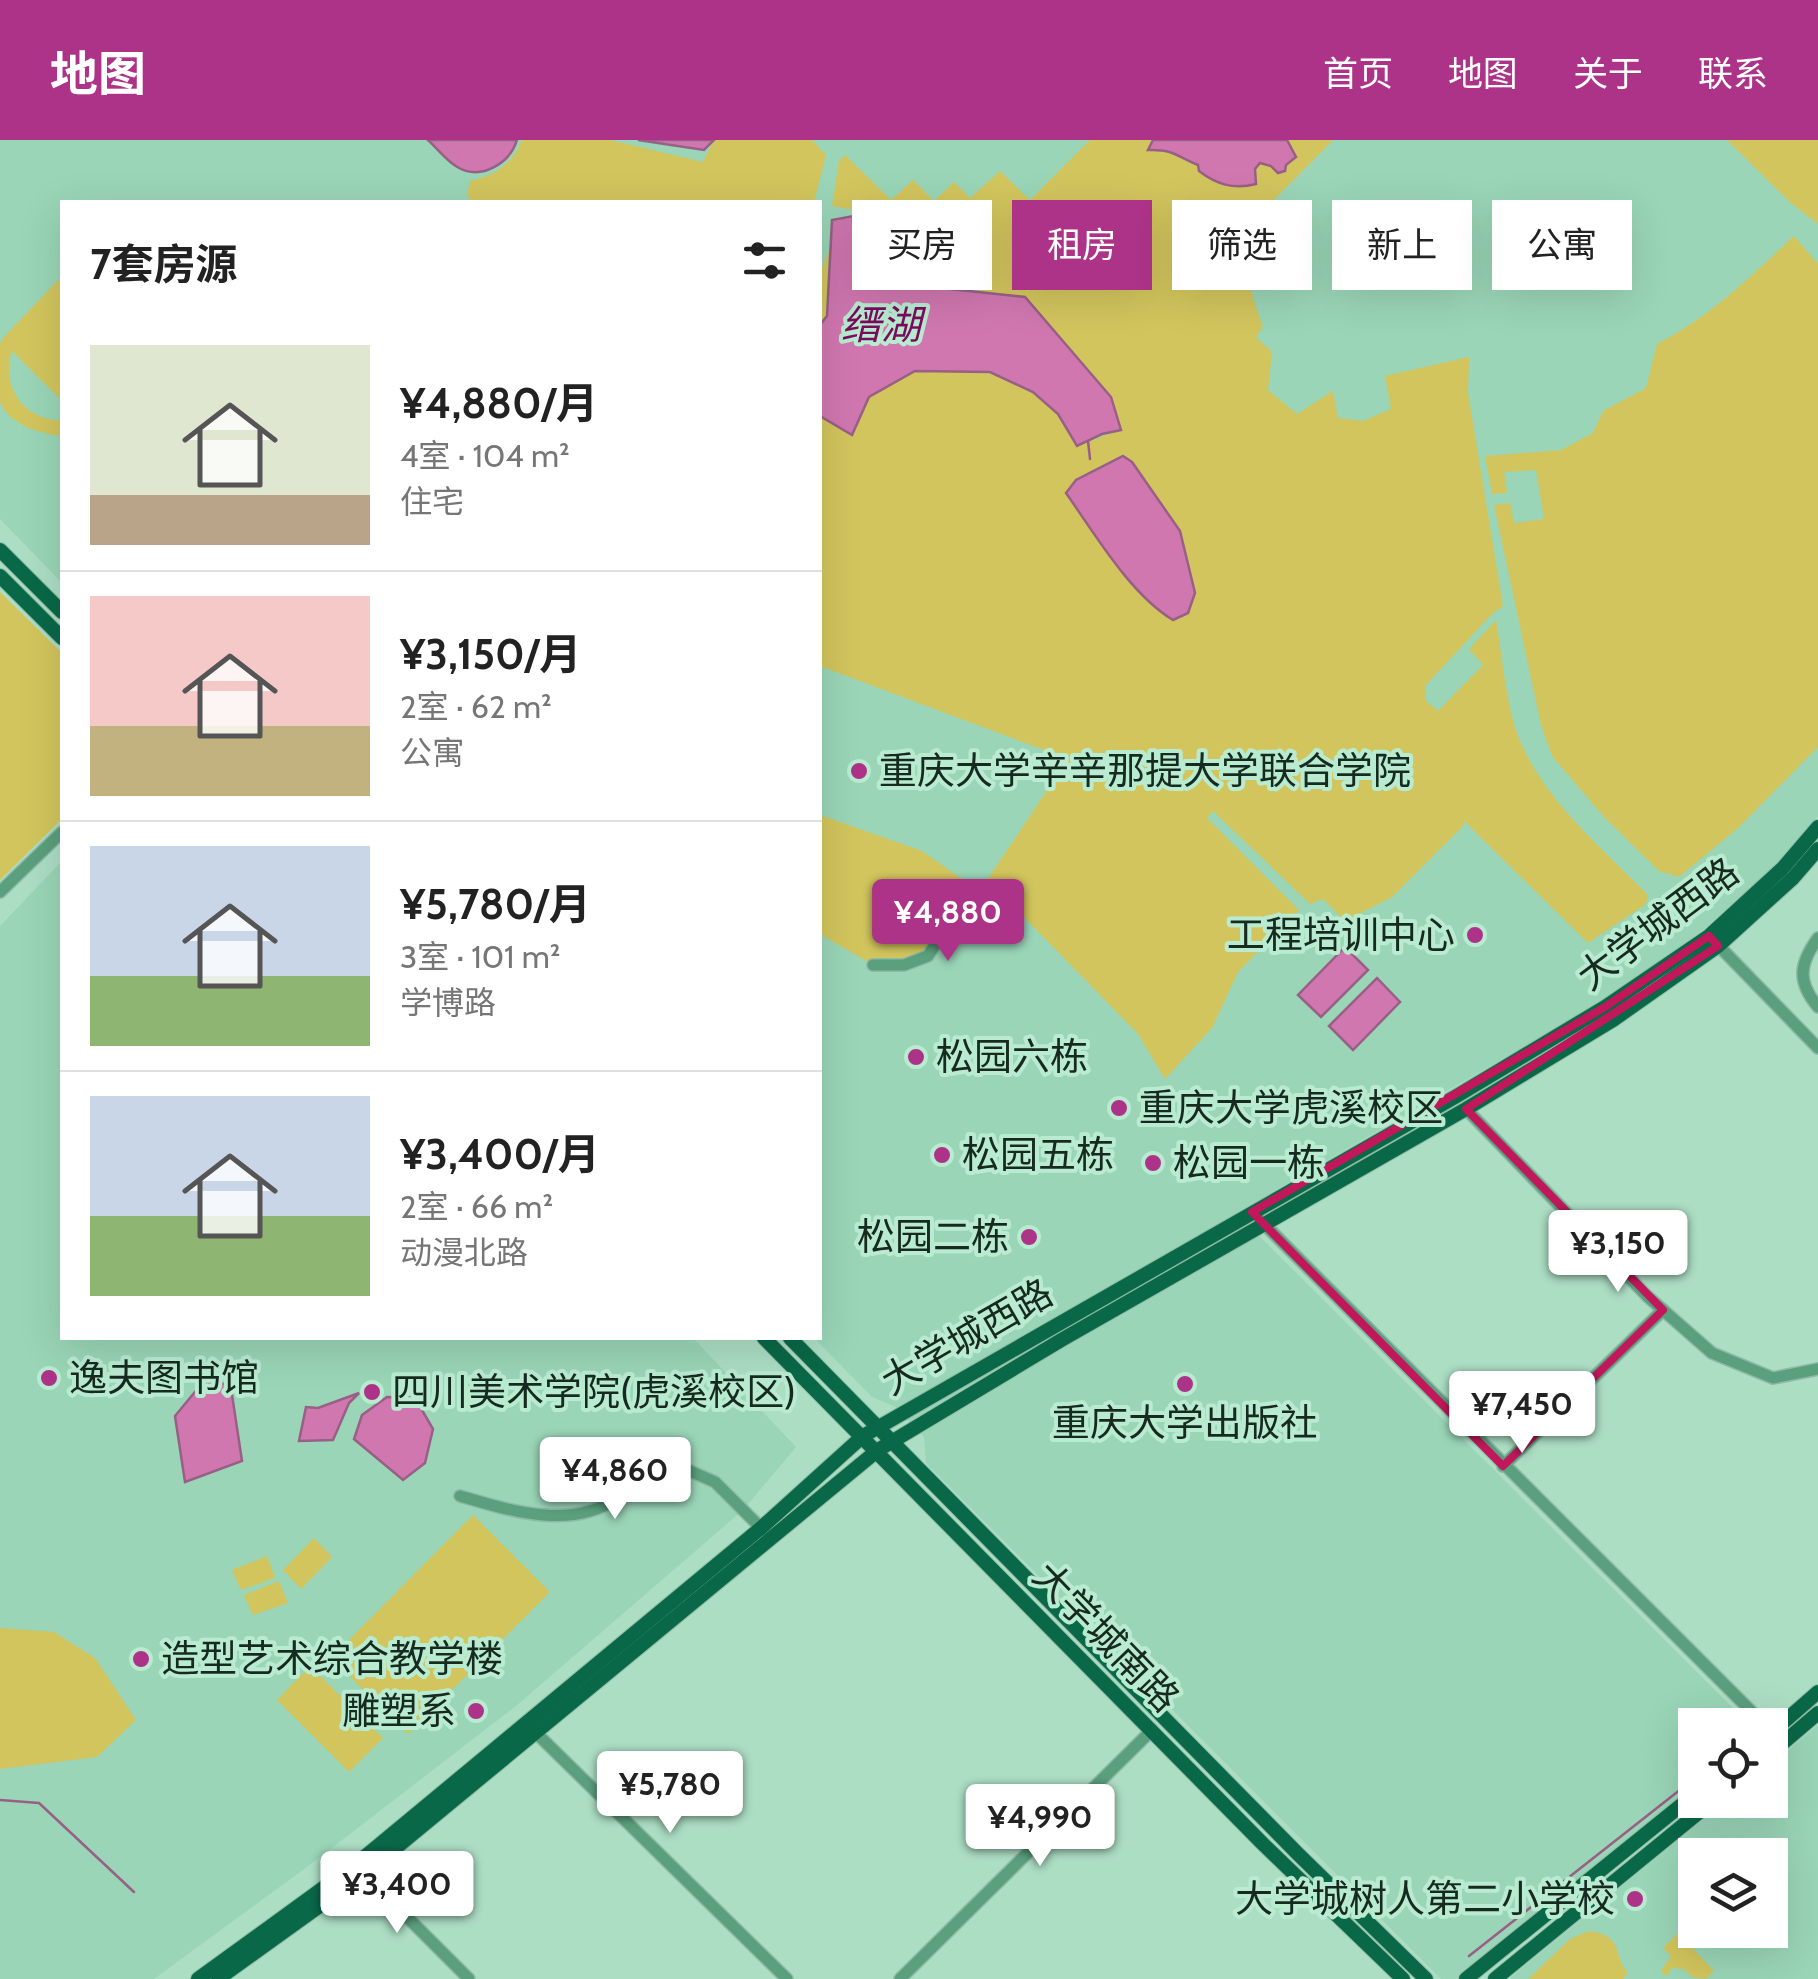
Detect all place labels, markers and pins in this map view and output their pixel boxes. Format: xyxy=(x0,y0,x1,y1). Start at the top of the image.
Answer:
place label: 重庆大学辛辛那提大学联合学院 xyxy=(879,747,1411,794)
marker: 重庆大学辛辛那提大学联合学院 xyxy=(848,760,870,782)
pin: ¥4,880 xyxy=(867,879,1029,964)
place label: 工程培训中心 xyxy=(1227,911,1455,958)
marker: 工程培训中心 xyxy=(1464,924,1486,946)
place label: 松园六栋 xyxy=(936,1033,1088,1080)
marker: 松园六栋 xyxy=(905,1046,927,1068)
place label: 重庆大学虎溪校区 xyxy=(1139,1084,1443,1131)
marker: 重庆大学虎溪校区 xyxy=(1108,1097,1130,1119)
place label: 松园五栋 xyxy=(962,1131,1114,1178)
place label: 松园一栋 xyxy=(1173,1139,1325,1186)
marker: 松园五栋 xyxy=(931,1144,953,1166)
marker: 松园一栋 xyxy=(1142,1152,1164,1174)
pin: ¥3,150 xyxy=(1537,1210,1699,1295)
place label: 松园二栋 xyxy=(857,1213,1009,1260)
marker: 松园二栋 xyxy=(1018,1226,1040,1248)
place label: 逸夫图书馆 xyxy=(69,1354,259,1401)
marker: 逸夫图书馆 xyxy=(38,1367,60,1389)
place label: 四川美术学院(虎溪校区) xyxy=(392,1368,796,1415)
pin: ¥7,450 xyxy=(1441,1371,1603,1456)
marker: 重庆大学出版社 xyxy=(1174,1373,1196,1395)
marker: 四川美术学院(虎溪校区) xyxy=(361,1381,383,1403)
place label: 重庆大学出版社 xyxy=(1052,1399,1318,1446)
pin: ¥4,860 xyxy=(534,1437,696,1522)
place label: 造型艺术综合教学楼 xyxy=(161,1635,503,1682)
marker: 造型艺术综合教学楼 xyxy=(130,1648,152,1670)
place label: 雕塑系 xyxy=(342,1687,456,1734)
marker: 雕塑系 xyxy=(465,1700,487,1722)
pin: ¥5,780 xyxy=(589,1751,751,1836)
pin: ¥4,990 xyxy=(959,1784,1121,1869)
pin: ¥3,400 xyxy=(316,1851,478,1936)
place label: 大学城树人第二小学校 xyxy=(1235,1875,1615,1922)
marker: 大学城树人第二小学校 xyxy=(1624,1888,1646,1910)

